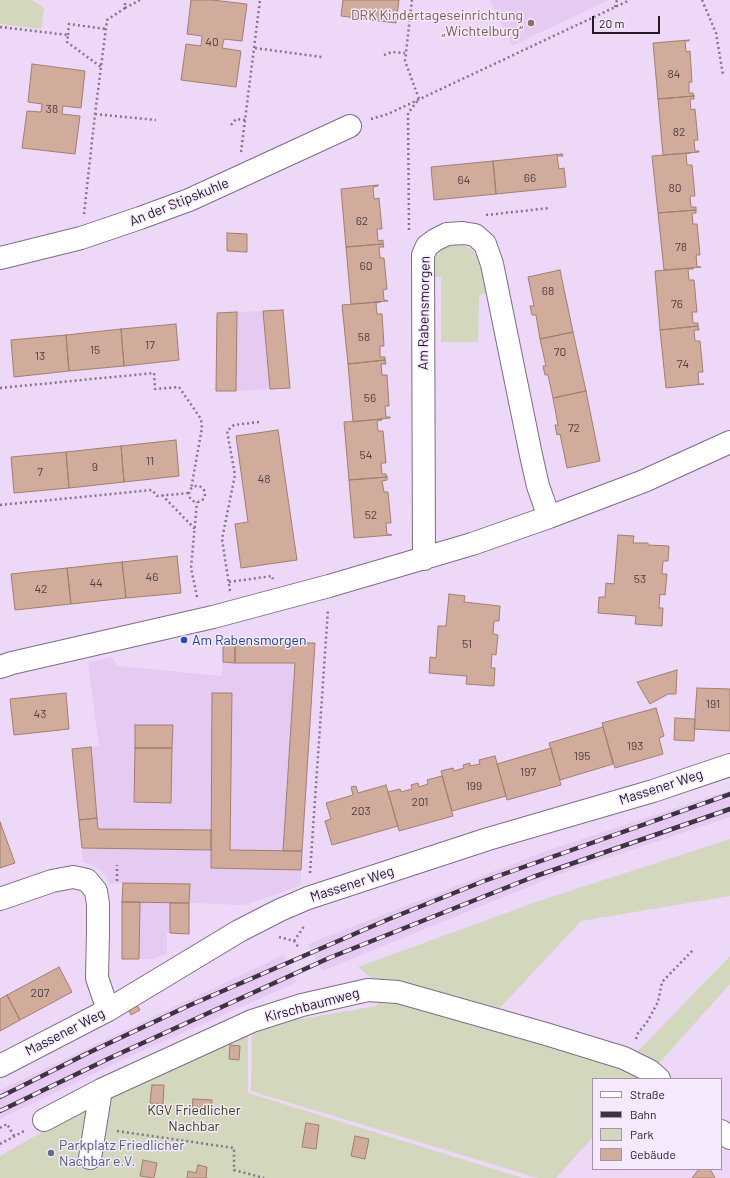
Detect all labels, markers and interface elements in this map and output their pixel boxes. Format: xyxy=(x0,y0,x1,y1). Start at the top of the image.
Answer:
place label: DRK Kindertageseinrichtung „Wichtelburg“ xyxy=(351,7,523,40)
scale bar xyxy=(594,8,662,34)
text: 20 m xyxy=(599,16,625,30)
marker: DRK Kindertageseinrichtung „Wichtelburg“ xyxy=(526,18,536,28)
house number: 40 xyxy=(205,35,219,49)
house number: 84 xyxy=(668,67,680,81)
house number: 38 xyxy=(46,102,58,116)
house number: 82 xyxy=(673,125,685,139)
house number: 66 xyxy=(524,171,536,185)
house number: 64 xyxy=(458,173,470,187)
street label: An der Stipskuhle xyxy=(127,174,231,230)
house number: 80 xyxy=(668,181,682,195)
house number: 62 xyxy=(356,214,368,228)
house number: 78 xyxy=(675,240,687,254)
street label: Am Rabensmorgen xyxy=(415,256,433,370)
house number: 60 xyxy=(360,259,372,273)
house number: 68 xyxy=(542,284,554,298)
house number: 76 xyxy=(671,297,683,311)
house number: 58 xyxy=(358,330,370,344)
house number: 17 xyxy=(145,338,155,352)
house number: 15 xyxy=(90,343,100,357)
house number: 70 xyxy=(554,345,566,359)
house number: 13 xyxy=(35,349,45,363)
house number: 74 xyxy=(677,357,689,371)
house number: 56 xyxy=(364,391,376,405)
house number: 72 xyxy=(568,421,580,435)
house number: 54 xyxy=(360,448,372,462)
house number: 11 xyxy=(146,454,154,468)
house number: 9 xyxy=(92,460,98,474)
house number: 7 xyxy=(37,465,43,479)
house number: 48 xyxy=(258,472,270,486)
house number: 52 xyxy=(365,508,377,522)
house number: 46 xyxy=(146,570,158,584)
house number: 53 xyxy=(634,572,646,586)
house number: 44 xyxy=(89,576,103,590)
house number: 42 xyxy=(34,582,48,596)
place label: Am Rabensmorgen xyxy=(192,632,306,648)
marker: Am Rabensmorgen xyxy=(179,635,189,645)
house number: 51 xyxy=(462,637,472,651)
house number: 191 xyxy=(706,697,720,711)
house number: 43 xyxy=(34,707,46,721)
house number: 193 xyxy=(627,739,643,753)
house number: 195 xyxy=(574,749,590,763)
house number: 197 xyxy=(520,765,536,779)
street label: Massener Weg xyxy=(617,766,705,808)
house number: 199 xyxy=(466,779,482,793)
house number: 201 xyxy=(411,795,429,809)
house number: 203 xyxy=(351,804,371,818)
street label: Massener Weg xyxy=(308,863,396,905)
street label: Kirschbaumweg xyxy=(263,984,361,1026)
house number: 207 xyxy=(31,986,49,1000)
street label: Massener Weg xyxy=(22,1005,108,1059)
legend xyxy=(592,1078,722,1170)
text: Straße xyxy=(630,1087,665,1101)
park label: KGV Friedlicher Nachbar xyxy=(147,1102,241,1134)
text: Bahn xyxy=(630,1107,657,1121)
text: Park xyxy=(630,1127,654,1141)
place label: Parkplatz Friedlicher Nachbar e.V. xyxy=(59,1137,184,1170)
text: Gebäude xyxy=(630,1147,676,1161)
marker: Parkplatz Friedlicher Nachbar e.V. xyxy=(46,1148,56,1158)

